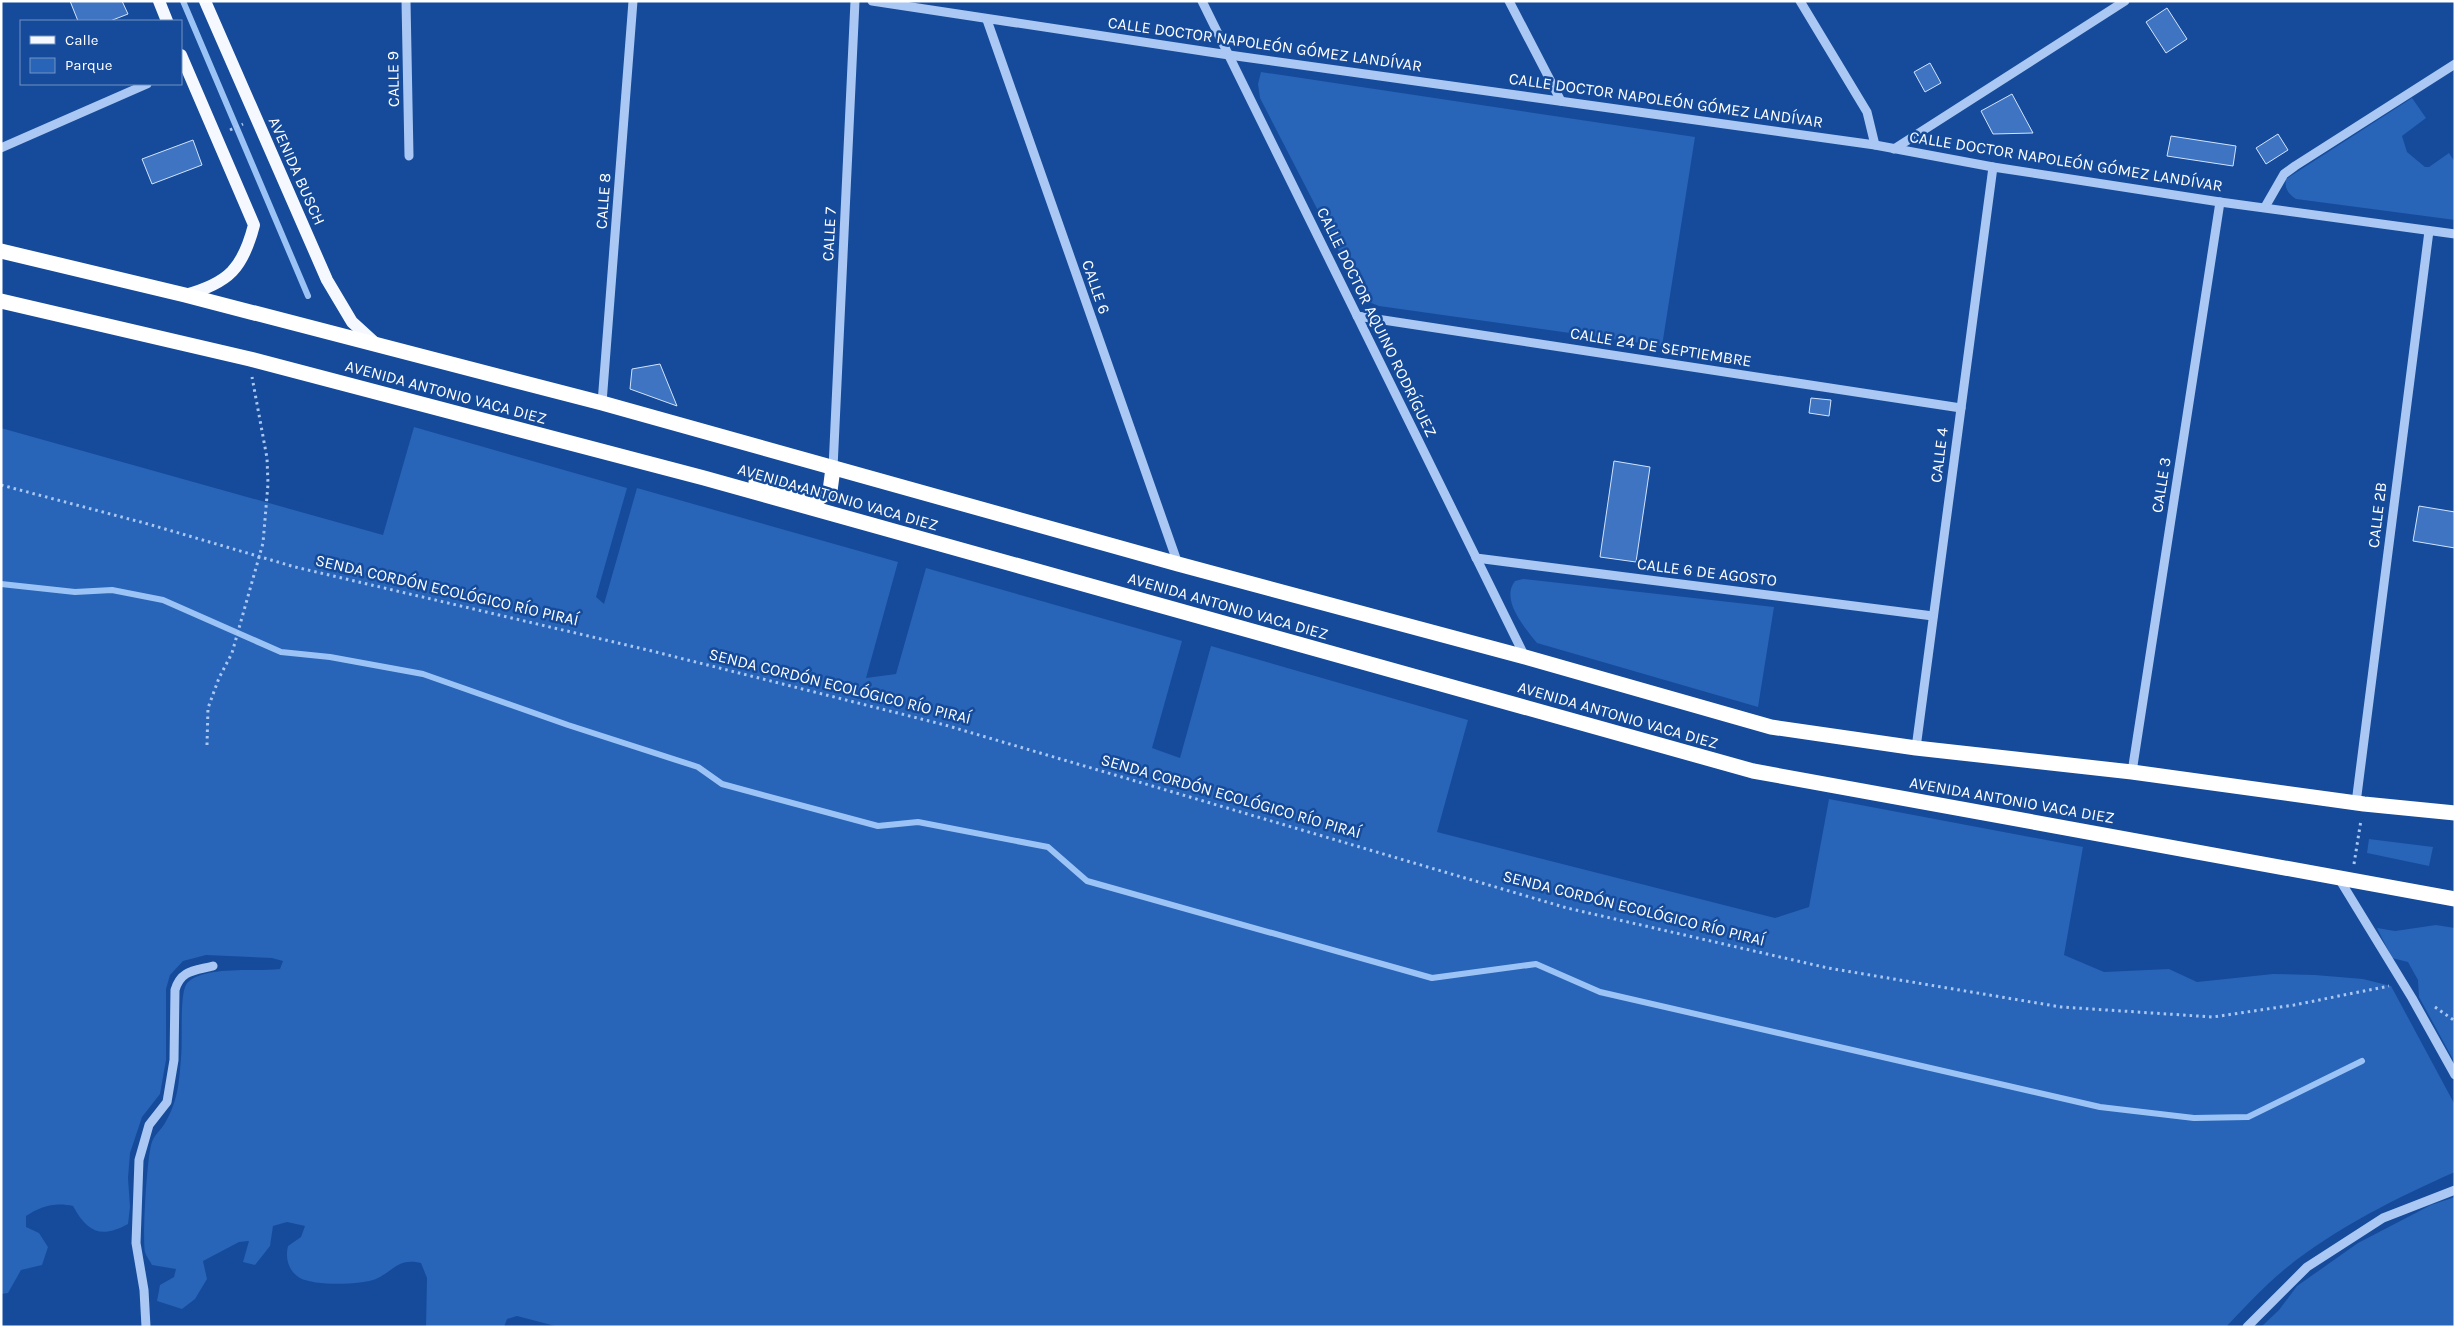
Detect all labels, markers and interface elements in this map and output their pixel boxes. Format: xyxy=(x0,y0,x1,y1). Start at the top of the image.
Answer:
street label: CALLE DOCTOR NAPOLEÓN GÓMEZ LANDÍVAR xyxy=(1107,13,1423,75)
legend xyxy=(20,20,182,85)
text: Calle xyxy=(65,31,99,49)
street label: CALLE 9 xyxy=(383,51,403,107)
text: Parque xyxy=(65,56,113,74)
street label: CALLE DOCTOR NAPOLEÓN GÓMEZ LANDÍVAR xyxy=(1508,69,1824,131)
street label: AVENIDA BUSCH xyxy=(265,114,329,228)
street label: CALLE DOCTOR NAPOLEÓN GÓMEZ LANDÍVAR xyxy=(1908,127,2224,195)
street label: CALLE 8 xyxy=(592,172,614,230)
street label: CALLE DOCTOR AQUINO RODRÍGUEZ xyxy=(1313,204,1441,440)
street label: CALLE 7 xyxy=(818,206,840,262)
street label: CALLE 6 xyxy=(1078,257,1114,317)
street label: CALLE 24 DE SEPTIEMBRE xyxy=(1569,323,1753,371)
street label: AVENIDA ANTONIO VACA DIEZ xyxy=(343,356,549,428)
street label: CALLE 4 xyxy=(1926,426,1952,484)
street label: CALLE 3 xyxy=(2147,456,2175,514)
street label: AVENIDA ANTONIO VACA DIEZ xyxy=(736,459,940,535)
street label: CALLE 2B xyxy=(2364,481,2390,549)
street label: SENDA CORDÓN ECOLÓGICO RÍO PIRAÍ xyxy=(314,550,581,630)
street label: CALLE 6 DE AGOSTO xyxy=(1636,554,1778,590)
street label: AVENIDA ANTONIO VACA DIEZ xyxy=(1126,568,1330,644)
street label: SENDA CORDÓN ECOLÓGICO RÍO PIRAÍ xyxy=(707,644,974,728)
street label: AVENIDA ANTONIO VACA DIEZ xyxy=(1516,677,1720,753)
street label: SENDA CORDÓN ECOLÓGICO RÍO PIRAÍ xyxy=(1099,750,1364,842)
street label: AVENIDA ANTONIO VACA DIEZ xyxy=(1908,773,2116,827)
street label: SENDA CORDÓN ECOLÓGICO RÍO PIRAÍ xyxy=(1501,866,1768,950)

